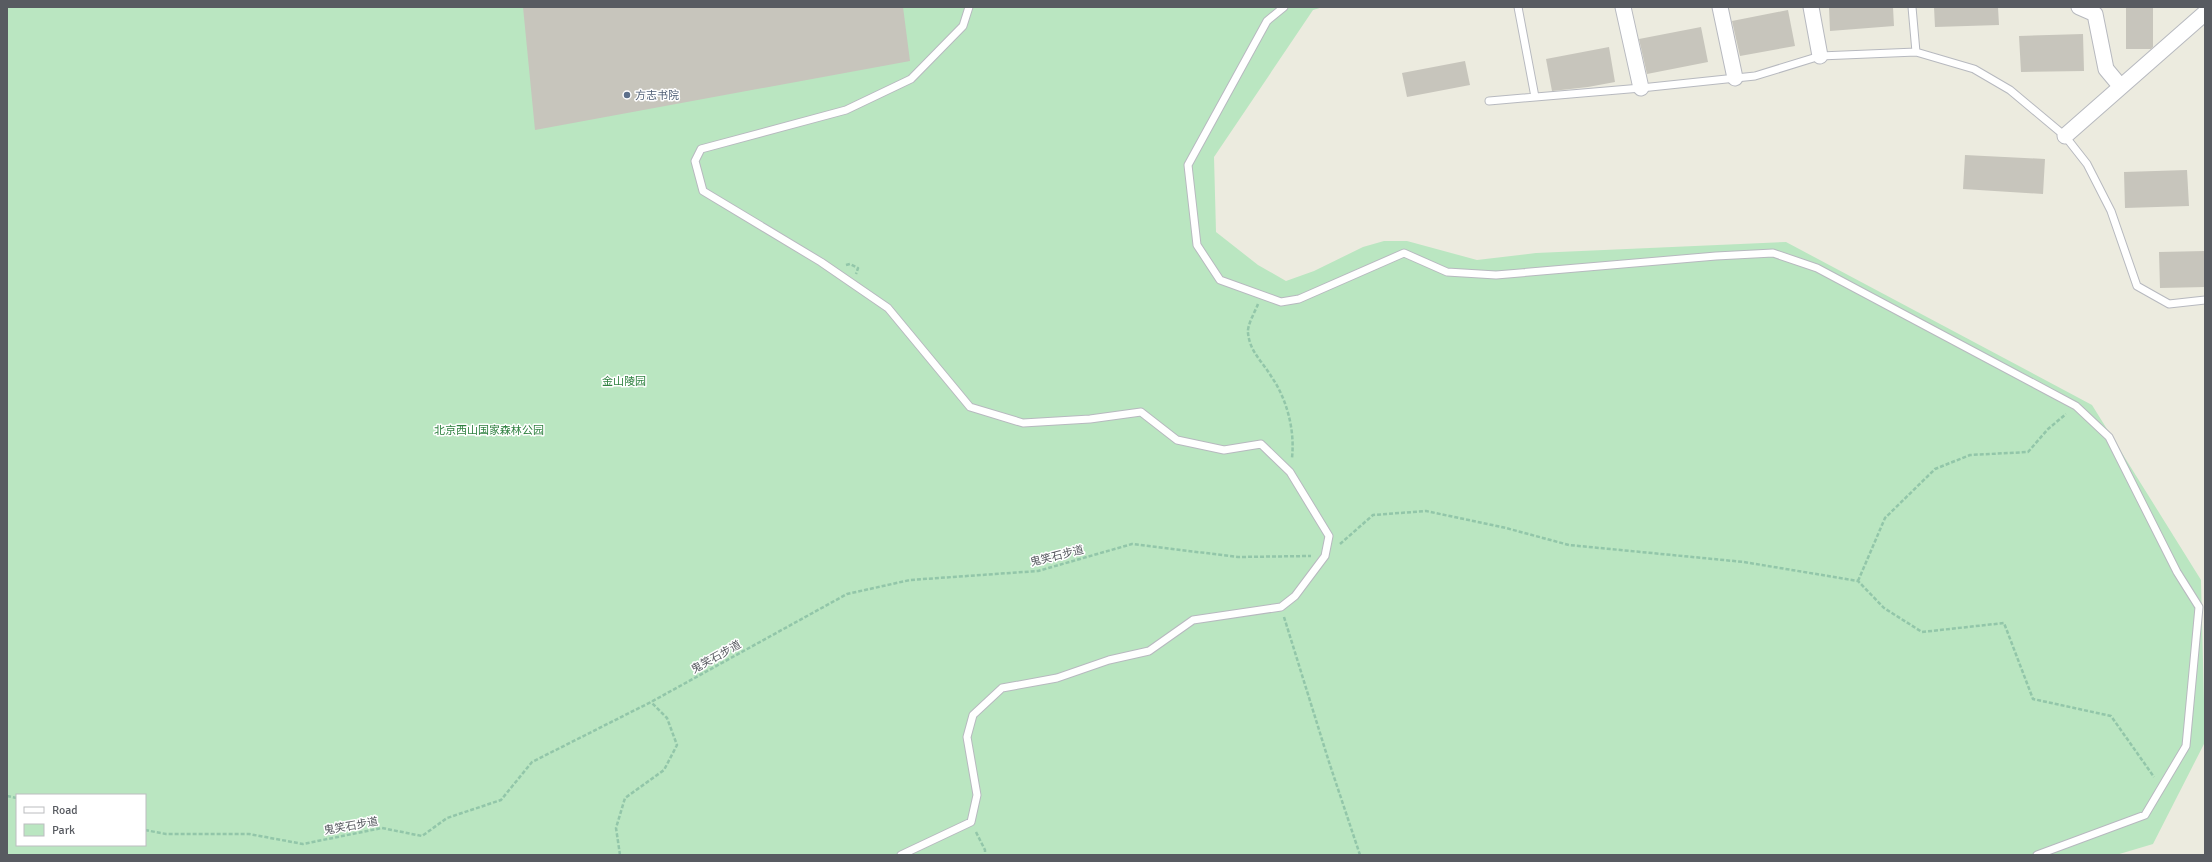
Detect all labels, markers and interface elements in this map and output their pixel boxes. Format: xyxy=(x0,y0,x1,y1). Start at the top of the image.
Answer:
place label: 方志书院 xyxy=(635,89,679,102)
marker: 方志书院 xyxy=(622,90,632,100)
park label: 金山陵园 xyxy=(602,375,646,388)
park label: 北京西山国家森林公园 xyxy=(434,424,544,437)
street label: 鬼笑石步道 xyxy=(1029,543,1085,569)
street label: 鬼笑石步道 xyxy=(689,638,743,676)
legend xyxy=(16,794,146,846)
text: Road xyxy=(52,803,78,818)
street label: 鬼笑石步道 xyxy=(323,815,379,837)
text: Park xyxy=(52,823,75,838)

